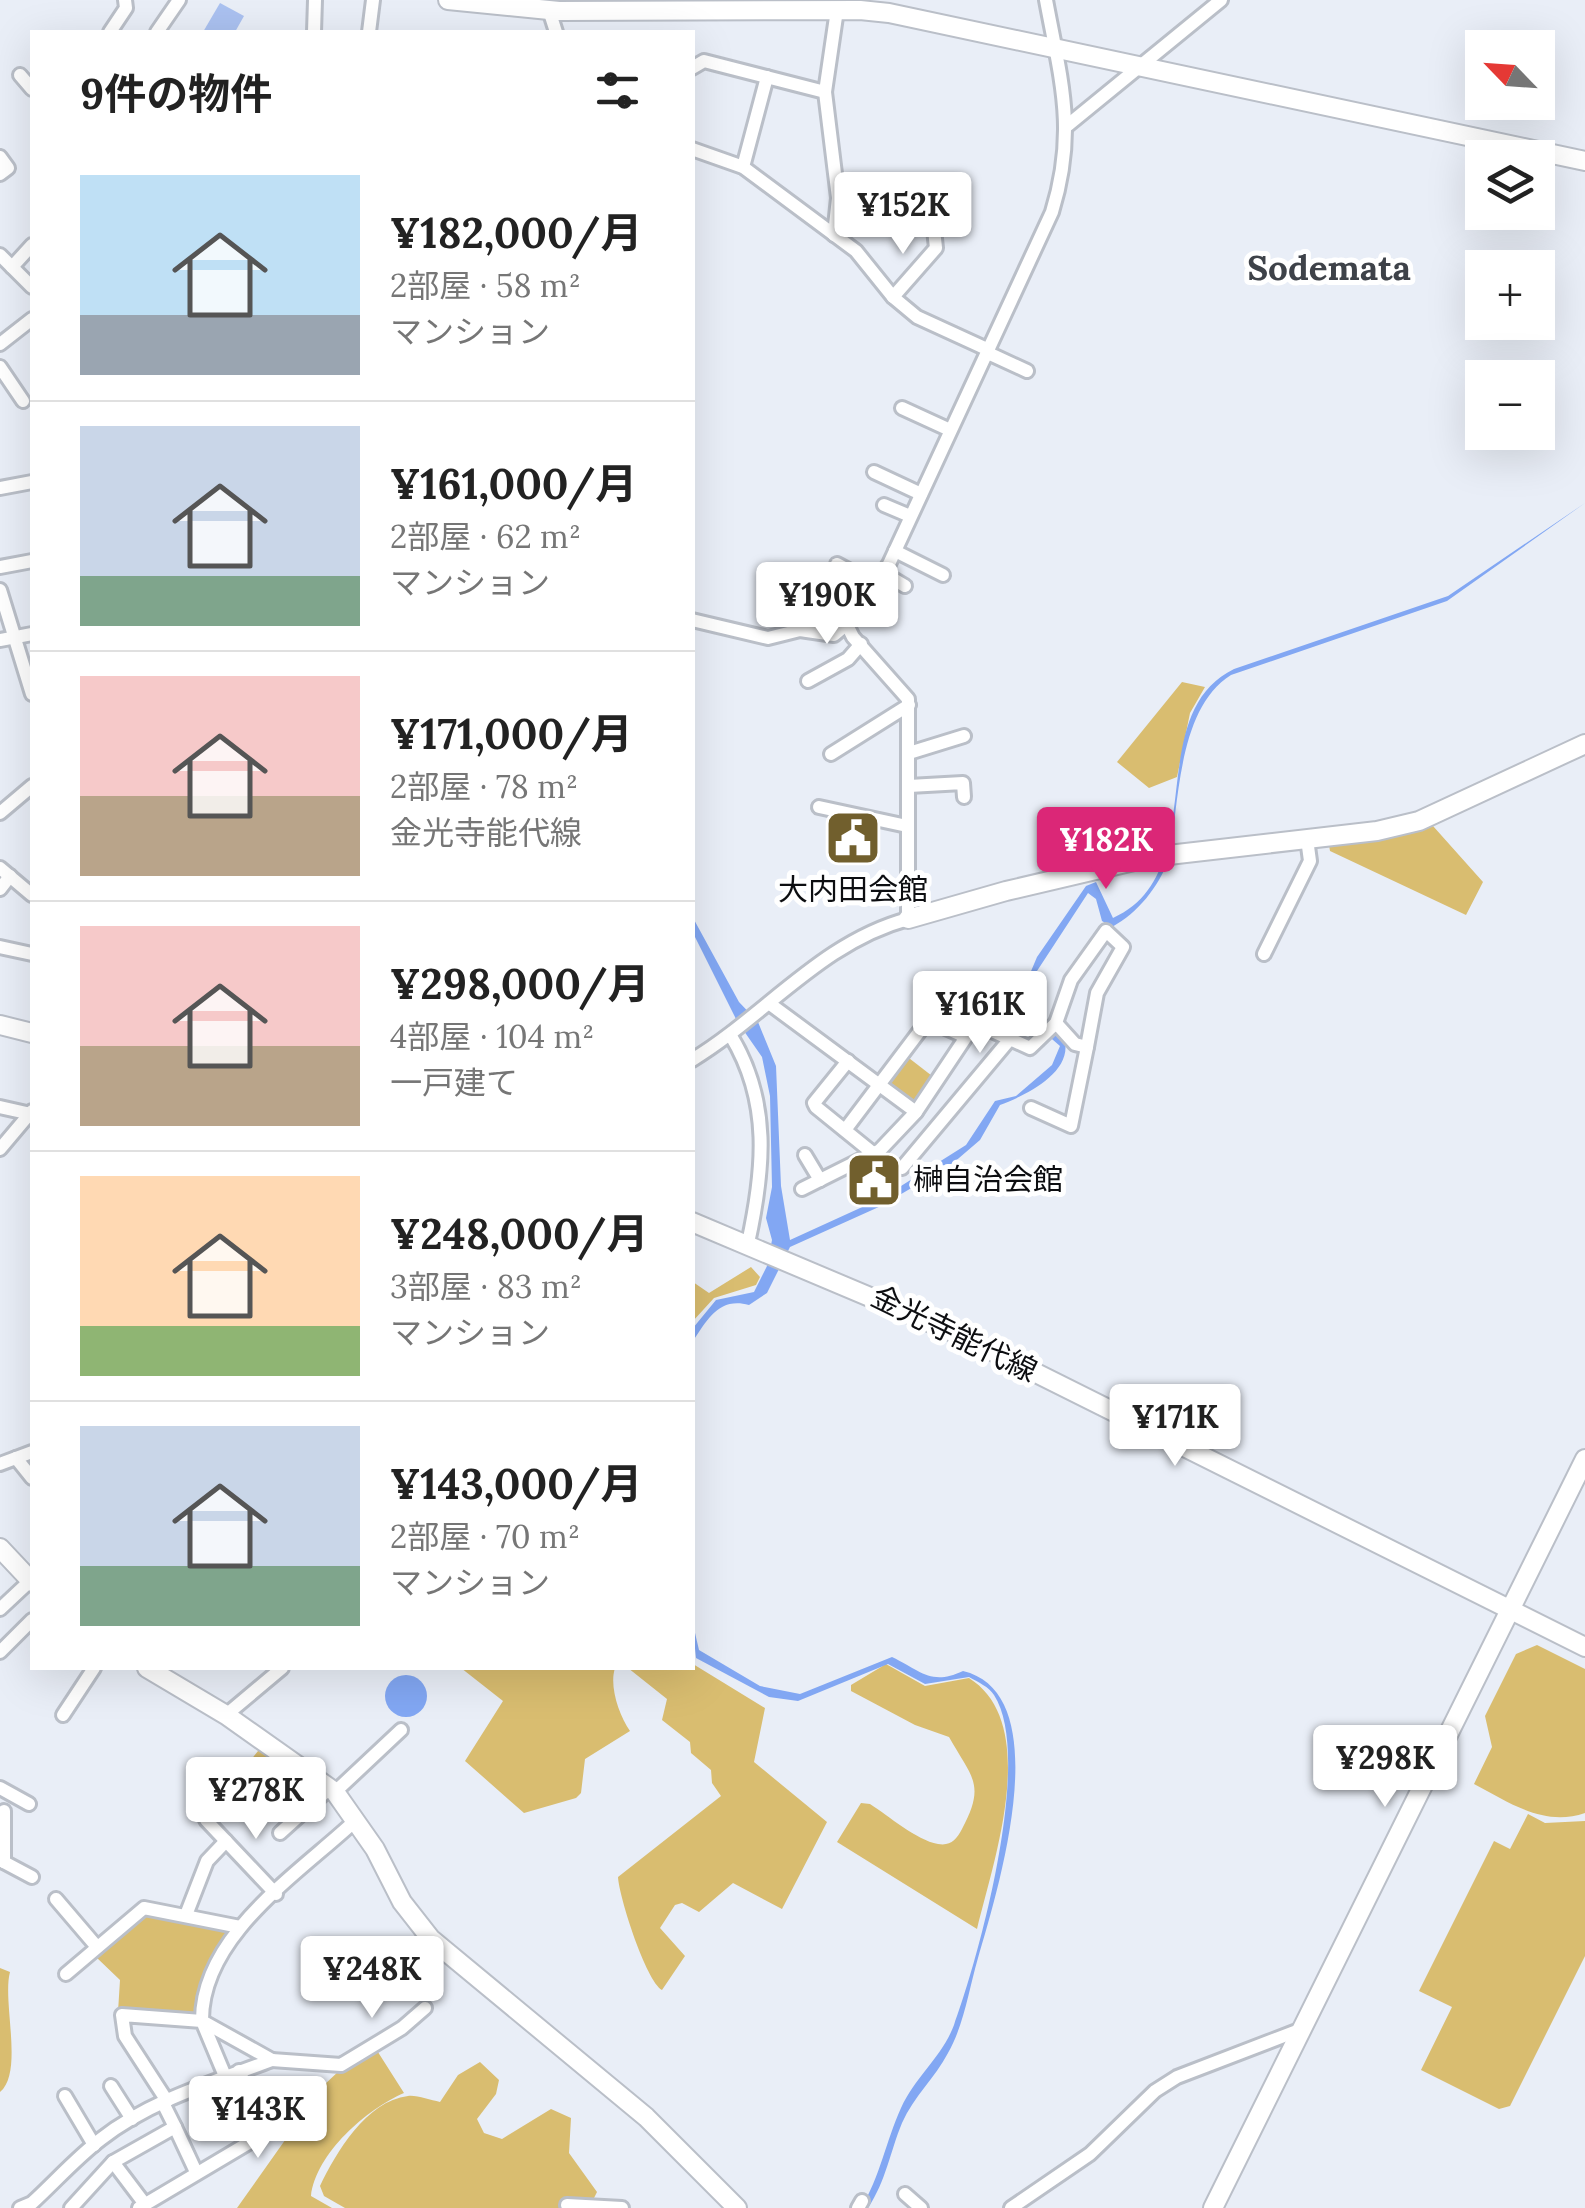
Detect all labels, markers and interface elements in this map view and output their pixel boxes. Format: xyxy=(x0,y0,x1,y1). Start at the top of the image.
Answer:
north arrow xyxy=(1465,30,1555,120)
map controls xyxy=(1465,30,1555,450)
icon: filters xyxy=(590,63,645,118)
text: 9件の物件 xyxy=(80,67,272,121)
button: layers xyxy=(1465,140,1555,230)
pin: ¥152K xyxy=(833,172,973,257)
text: ¥152K xyxy=(856,184,950,225)
text: ¥182,000/月 xyxy=(390,206,642,260)
icon: home xyxy=(160,215,280,335)
district label: Sodemata xyxy=(1247,245,1411,290)
button: + xyxy=(1465,250,1555,340)
text: 2部屋 · 58 m² xyxy=(390,265,581,306)
text: マンション xyxy=(390,311,550,352)
button: − xyxy=(1465,360,1555,450)
text: ¥161,000/月 xyxy=(390,457,637,511)
icon: home xyxy=(160,466,280,586)
text: 2部屋 · 62 m² xyxy=(390,516,581,557)
text: マンション xyxy=(390,562,550,603)
pin: ¥190K xyxy=(757,562,897,647)
text: ¥190K xyxy=(778,574,876,615)
text: ¥171,000/月 xyxy=(390,707,633,761)
icon: home xyxy=(160,716,280,836)
text: 2部屋 · 78 m² xyxy=(390,766,578,807)
pin: ¥182K xyxy=(1036,807,1176,892)
public building icon: 大内田会館 xyxy=(823,808,883,868)
text: 金光寺能代線 xyxy=(390,812,582,853)
text: ¥182K xyxy=(1059,819,1153,860)
place label: 大内田会館 xyxy=(778,870,928,908)
text: ¥298,000/月 xyxy=(390,957,650,1011)
icon: home xyxy=(160,966,280,1086)
pin: ¥161K xyxy=(910,971,1050,1056)
text: ¥161K xyxy=(935,983,1025,1024)
text: 4部屋 · 104 m² xyxy=(390,1016,594,1057)
text: 一戸建て xyxy=(390,1062,518,1103)
public building icon: 榊自治会館 xyxy=(844,1150,904,1210)
place label: 榊自治会館 xyxy=(913,1160,1063,1198)
text: ¥248,000/月 xyxy=(390,1207,648,1261)
icon: home xyxy=(160,1216,280,1336)
text: 3部屋 · 83 m² xyxy=(390,1266,582,1307)
street label: 金光寺能代線 xyxy=(865,1277,1044,1390)
text: マンション xyxy=(390,1312,550,1353)
pin: ¥171K xyxy=(1105,1384,1245,1469)
text: ¥171K xyxy=(1132,1396,1218,1437)
text: ¥143,000/月 xyxy=(390,1457,643,1511)
icon: home xyxy=(160,1466,280,1586)
text: 2部屋 · 70 m² xyxy=(390,1516,580,1557)
text: マンション xyxy=(390,1562,550,1603)
pin: ¥298K xyxy=(1315,1725,1455,1810)
text: ¥298K xyxy=(1335,1737,1435,1778)
pin: ¥278K xyxy=(186,1757,326,1842)
text: ¥278K xyxy=(208,1769,304,1810)
pin: ¥248K xyxy=(302,1936,442,2021)
text: ¥248K xyxy=(323,1948,421,1989)
pin: ¥143K xyxy=(188,2076,328,2161)
text: ¥143K xyxy=(211,2088,305,2129)

